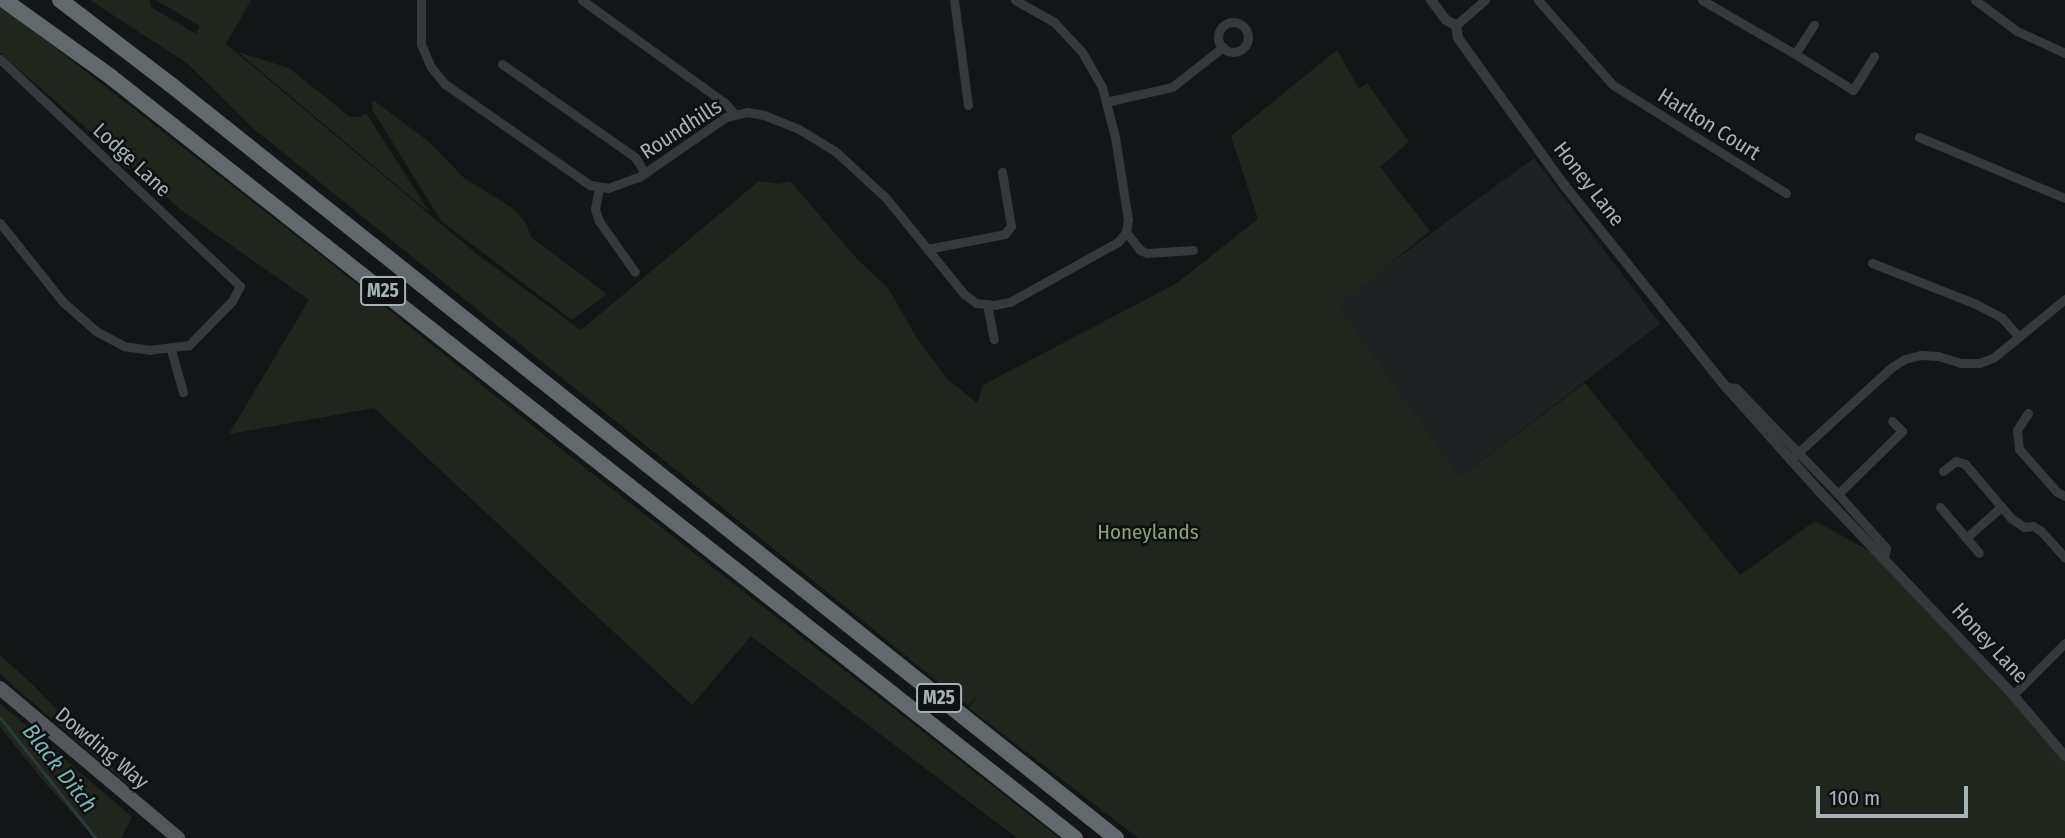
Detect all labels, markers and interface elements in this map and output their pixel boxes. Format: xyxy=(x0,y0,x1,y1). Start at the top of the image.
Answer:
street label: Harlton Court xyxy=(1653,83,1765,165)
street label: Roundhills xyxy=(636,93,726,165)
street label: Lodge Lane xyxy=(88,118,176,202)
street label: Honey Lane xyxy=(1548,137,1630,231)
road number: M25 xyxy=(358,276,408,306)
park label: Honeylands xyxy=(1097,519,1199,545)
street label: Honey Lane xyxy=(1947,598,2033,688)
road number: M25 xyxy=(914,682,964,713)
street label: Dowding Way xyxy=(50,702,154,794)
water label: Black Ditch xyxy=(17,718,103,818)
scale bar xyxy=(1820,772,1972,816)
text: 100 m xyxy=(1829,785,1880,811)

